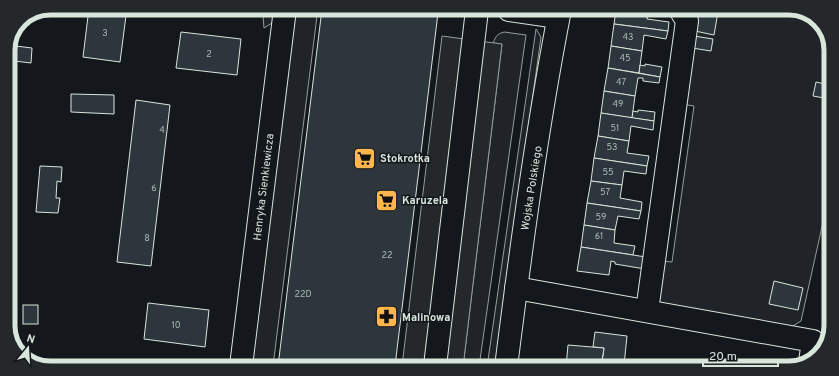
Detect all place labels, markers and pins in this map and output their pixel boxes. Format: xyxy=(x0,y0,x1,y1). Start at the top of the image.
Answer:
supermarket icon: Stokrotka xyxy=(352,145,378,171)
place label: Stokrotka xyxy=(380,152,430,166)
supermarket icon: Karuzela xyxy=(374,187,400,213)
place label: Karuzela xyxy=(402,194,448,208)
pharmacy icon: Malinowa xyxy=(374,304,400,330)
place label: Malinowa xyxy=(402,311,450,325)

